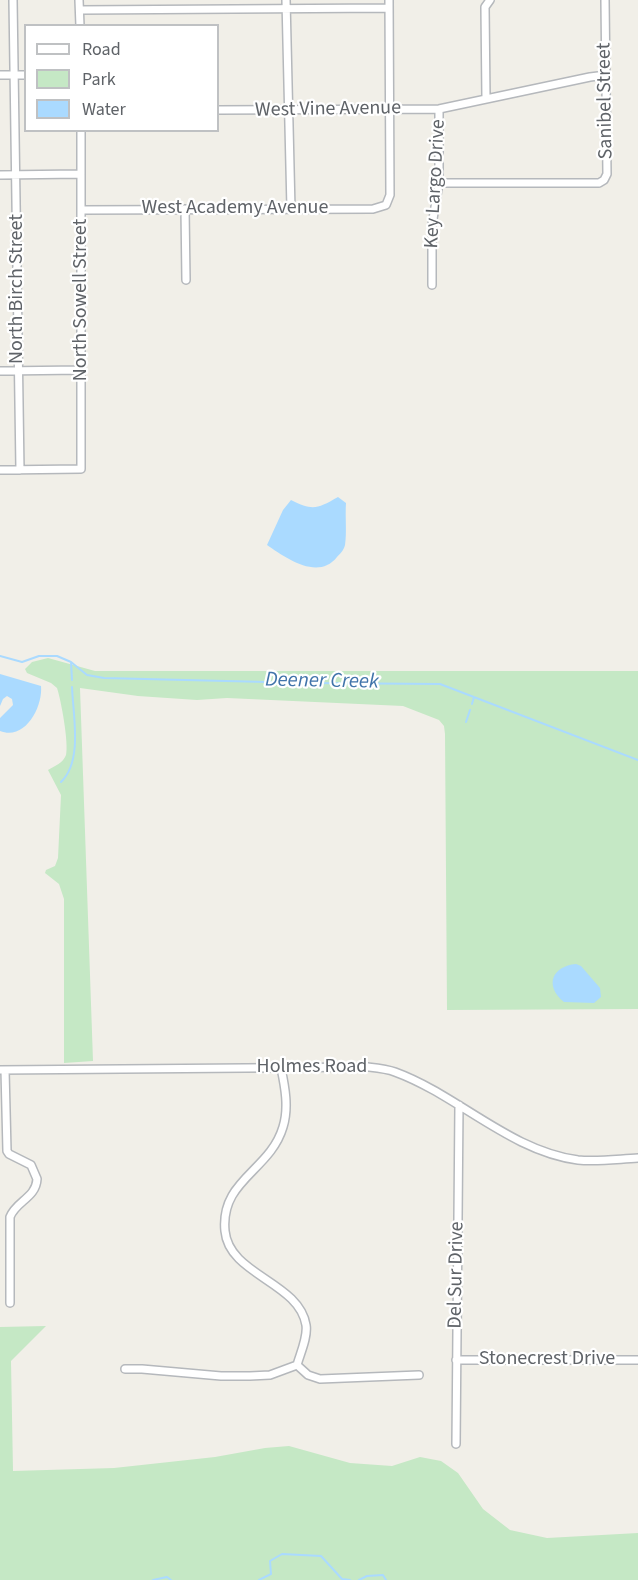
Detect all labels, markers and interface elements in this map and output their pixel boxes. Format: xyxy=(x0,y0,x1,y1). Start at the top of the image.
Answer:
legend xyxy=(24,24,219,132)
text: Road xyxy=(82,37,121,62)
street label: Sanibel Street xyxy=(593,42,619,160)
text: Park xyxy=(82,67,116,92)
text: Water xyxy=(82,97,126,122)
street label: West Vine Avenue xyxy=(255,97,401,123)
street label: Key Largo Drive xyxy=(421,119,451,249)
street label: West Academy Avenue xyxy=(142,197,328,221)
street label: North Birch Street xyxy=(6,214,30,364)
street label: North Sowell Street xyxy=(70,219,94,381)
water label: Deener Creek xyxy=(265,668,379,696)
street label: Holmes Road xyxy=(257,1056,367,1080)
street label: Del Sur Drive xyxy=(444,1221,470,1329)
street label: Stonecrest Drive xyxy=(479,1348,615,1372)

